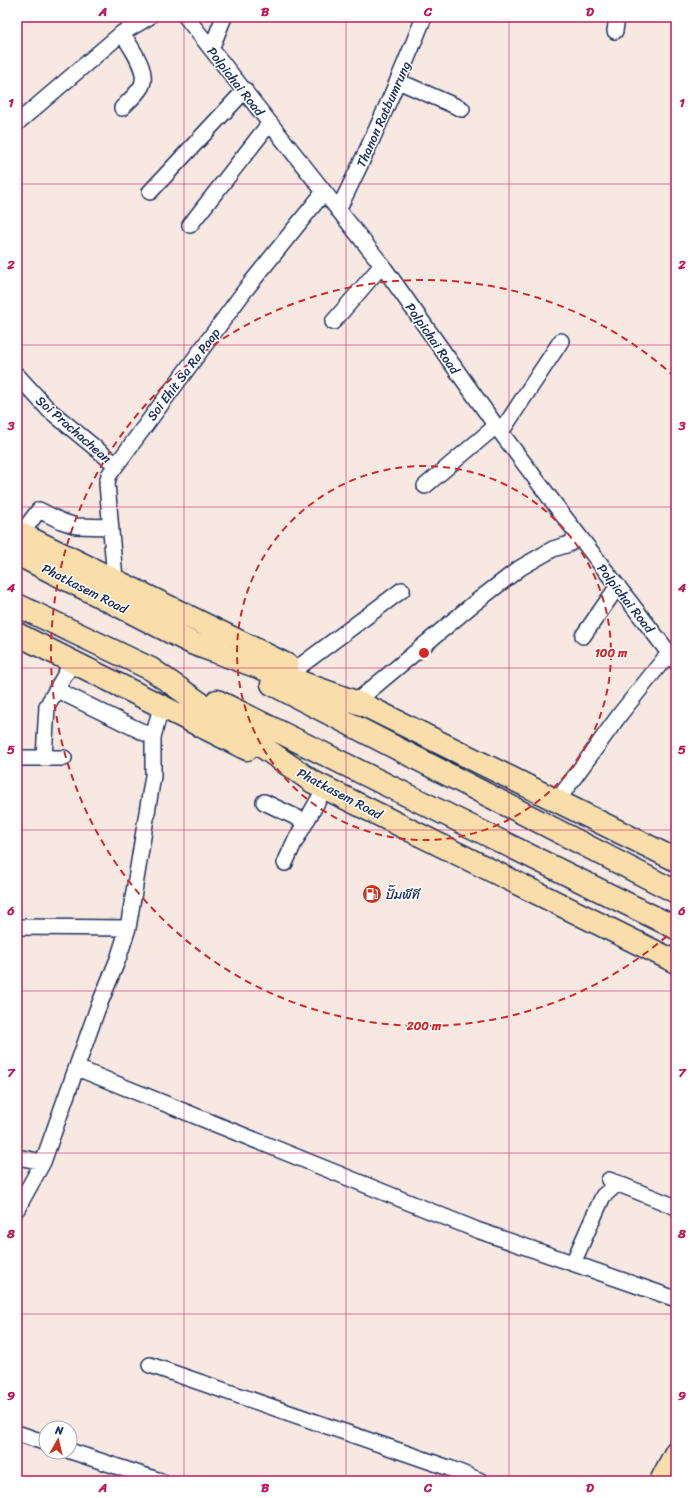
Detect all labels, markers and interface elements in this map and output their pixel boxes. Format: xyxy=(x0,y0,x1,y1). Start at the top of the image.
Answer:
text: A xyxy=(98,0,107,23)
text: B xyxy=(261,0,270,23)
text: C xyxy=(423,0,433,23)
text: D xyxy=(586,0,594,23)
street label: Polpichai Road xyxy=(201,41,271,122)
street label: Thanon Ratbumrung xyxy=(350,57,417,171)
text: 1 xyxy=(8,91,14,114)
text: 1 xyxy=(679,91,685,114)
text: 2 xyxy=(6,253,15,276)
text: 2 xyxy=(677,253,686,276)
street label: Polpichai Road xyxy=(399,298,467,380)
street label: Soi Ehit Sa Ra Paap xyxy=(141,323,226,426)
street label: Soi Prachachean xyxy=(30,390,117,469)
text: 3 xyxy=(6,414,15,437)
text: 3 xyxy=(677,414,686,437)
street label: Phatkasem Road xyxy=(38,557,133,621)
street label: Polpichai Road xyxy=(591,558,661,639)
text: 4 xyxy=(6,576,16,599)
text: 4 xyxy=(677,576,687,599)
text: 100 m xyxy=(595,642,628,664)
centre of rings xyxy=(417,646,431,660)
text: 5 xyxy=(7,738,15,761)
text: 5 xyxy=(678,738,686,761)
street label: Phatkasem Road xyxy=(293,761,388,826)
fuel station icon: ปั๊มพีที xyxy=(361,883,383,905)
place label: ปั๊มพีที xyxy=(386,883,422,906)
text: 6 xyxy=(6,899,15,922)
text: 6 xyxy=(677,899,686,922)
text: 200 m xyxy=(406,1015,442,1037)
text: 7 xyxy=(7,1061,16,1084)
text: 7 xyxy=(678,1061,687,1084)
text: 8 xyxy=(6,1222,15,1245)
text: 8 xyxy=(677,1222,686,1245)
text: 9 xyxy=(7,1384,15,1407)
text: 9 xyxy=(678,1384,686,1407)
north arrow xyxy=(38,1420,78,1460)
text: N xyxy=(53,1421,65,1441)
text: A xyxy=(98,1476,107,1498)
text: B xyxy=(261,1476,270,1498)
text: C xyxy=(423,1476,433,1498)
text: D xyxy=(586,1476,594,1498)

